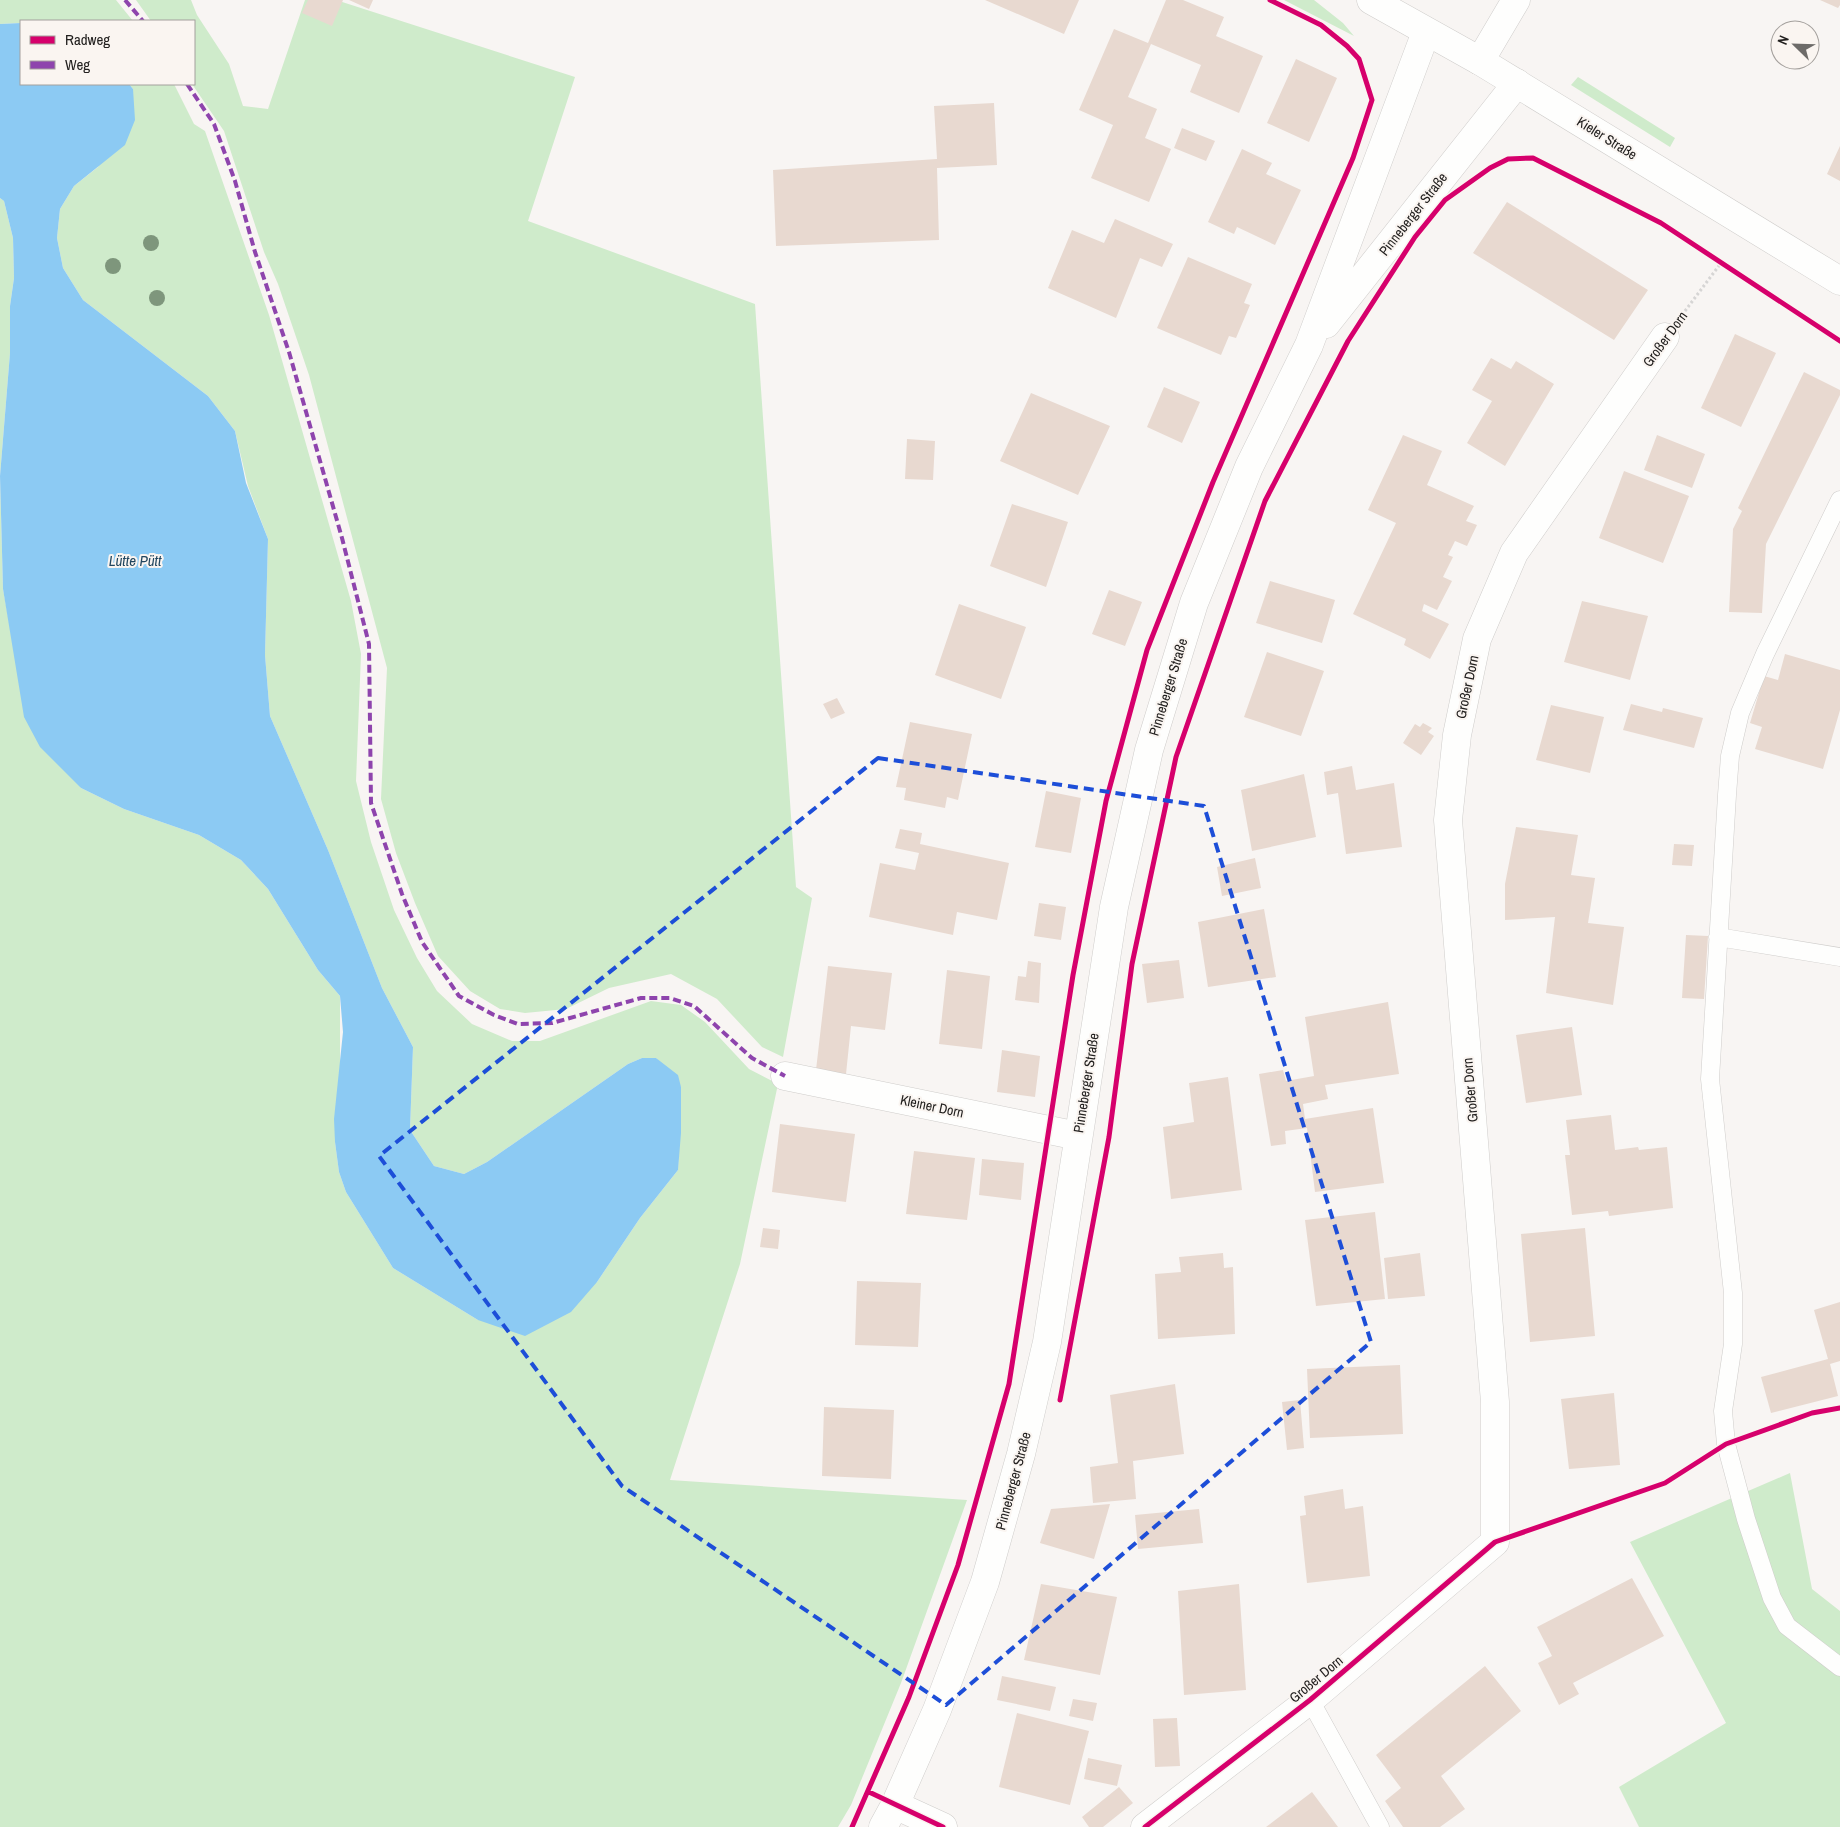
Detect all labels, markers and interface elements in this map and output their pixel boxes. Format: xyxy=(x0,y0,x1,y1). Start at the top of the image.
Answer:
legend xyxy=(20,20,195,85)
north arrow xyxy=(1770,20,1820,70)
text: Radweg xyxy=(65,29,110,50)
text: N xyxy=(1773,33,1793,47)
text: Weg xyxy=(65,54,90,75)
street label: Kieler Straße xyxy=(1574,112,1640,164)
street label: Pinneberger Straße xyxy=(1375,169,1451,259)
street label: Großer Dorn xyxy=(1639,308,1691,370)
water label: Lütte Pütt xyxy=(109,550,162,571)
street label: Pinneberger Straße xyxy=(1145,636,1191,738)
street label: Großer Dorn xyxy=(1451,654,1483,720)
street label: Pinneberger Straße xyxy=(1069,1032,1103,1134)
street label: Großer Dorn xyxy=(1458,1057,1482,1123)
street label: Kleiner Dorn xyxy=(899,1090,965,1122)
street label: Pinneberger Straße xyxy=(991,1430,1035,1532)
street label: Großer Dorn xyxy=(1286,1651,1346,1707)

